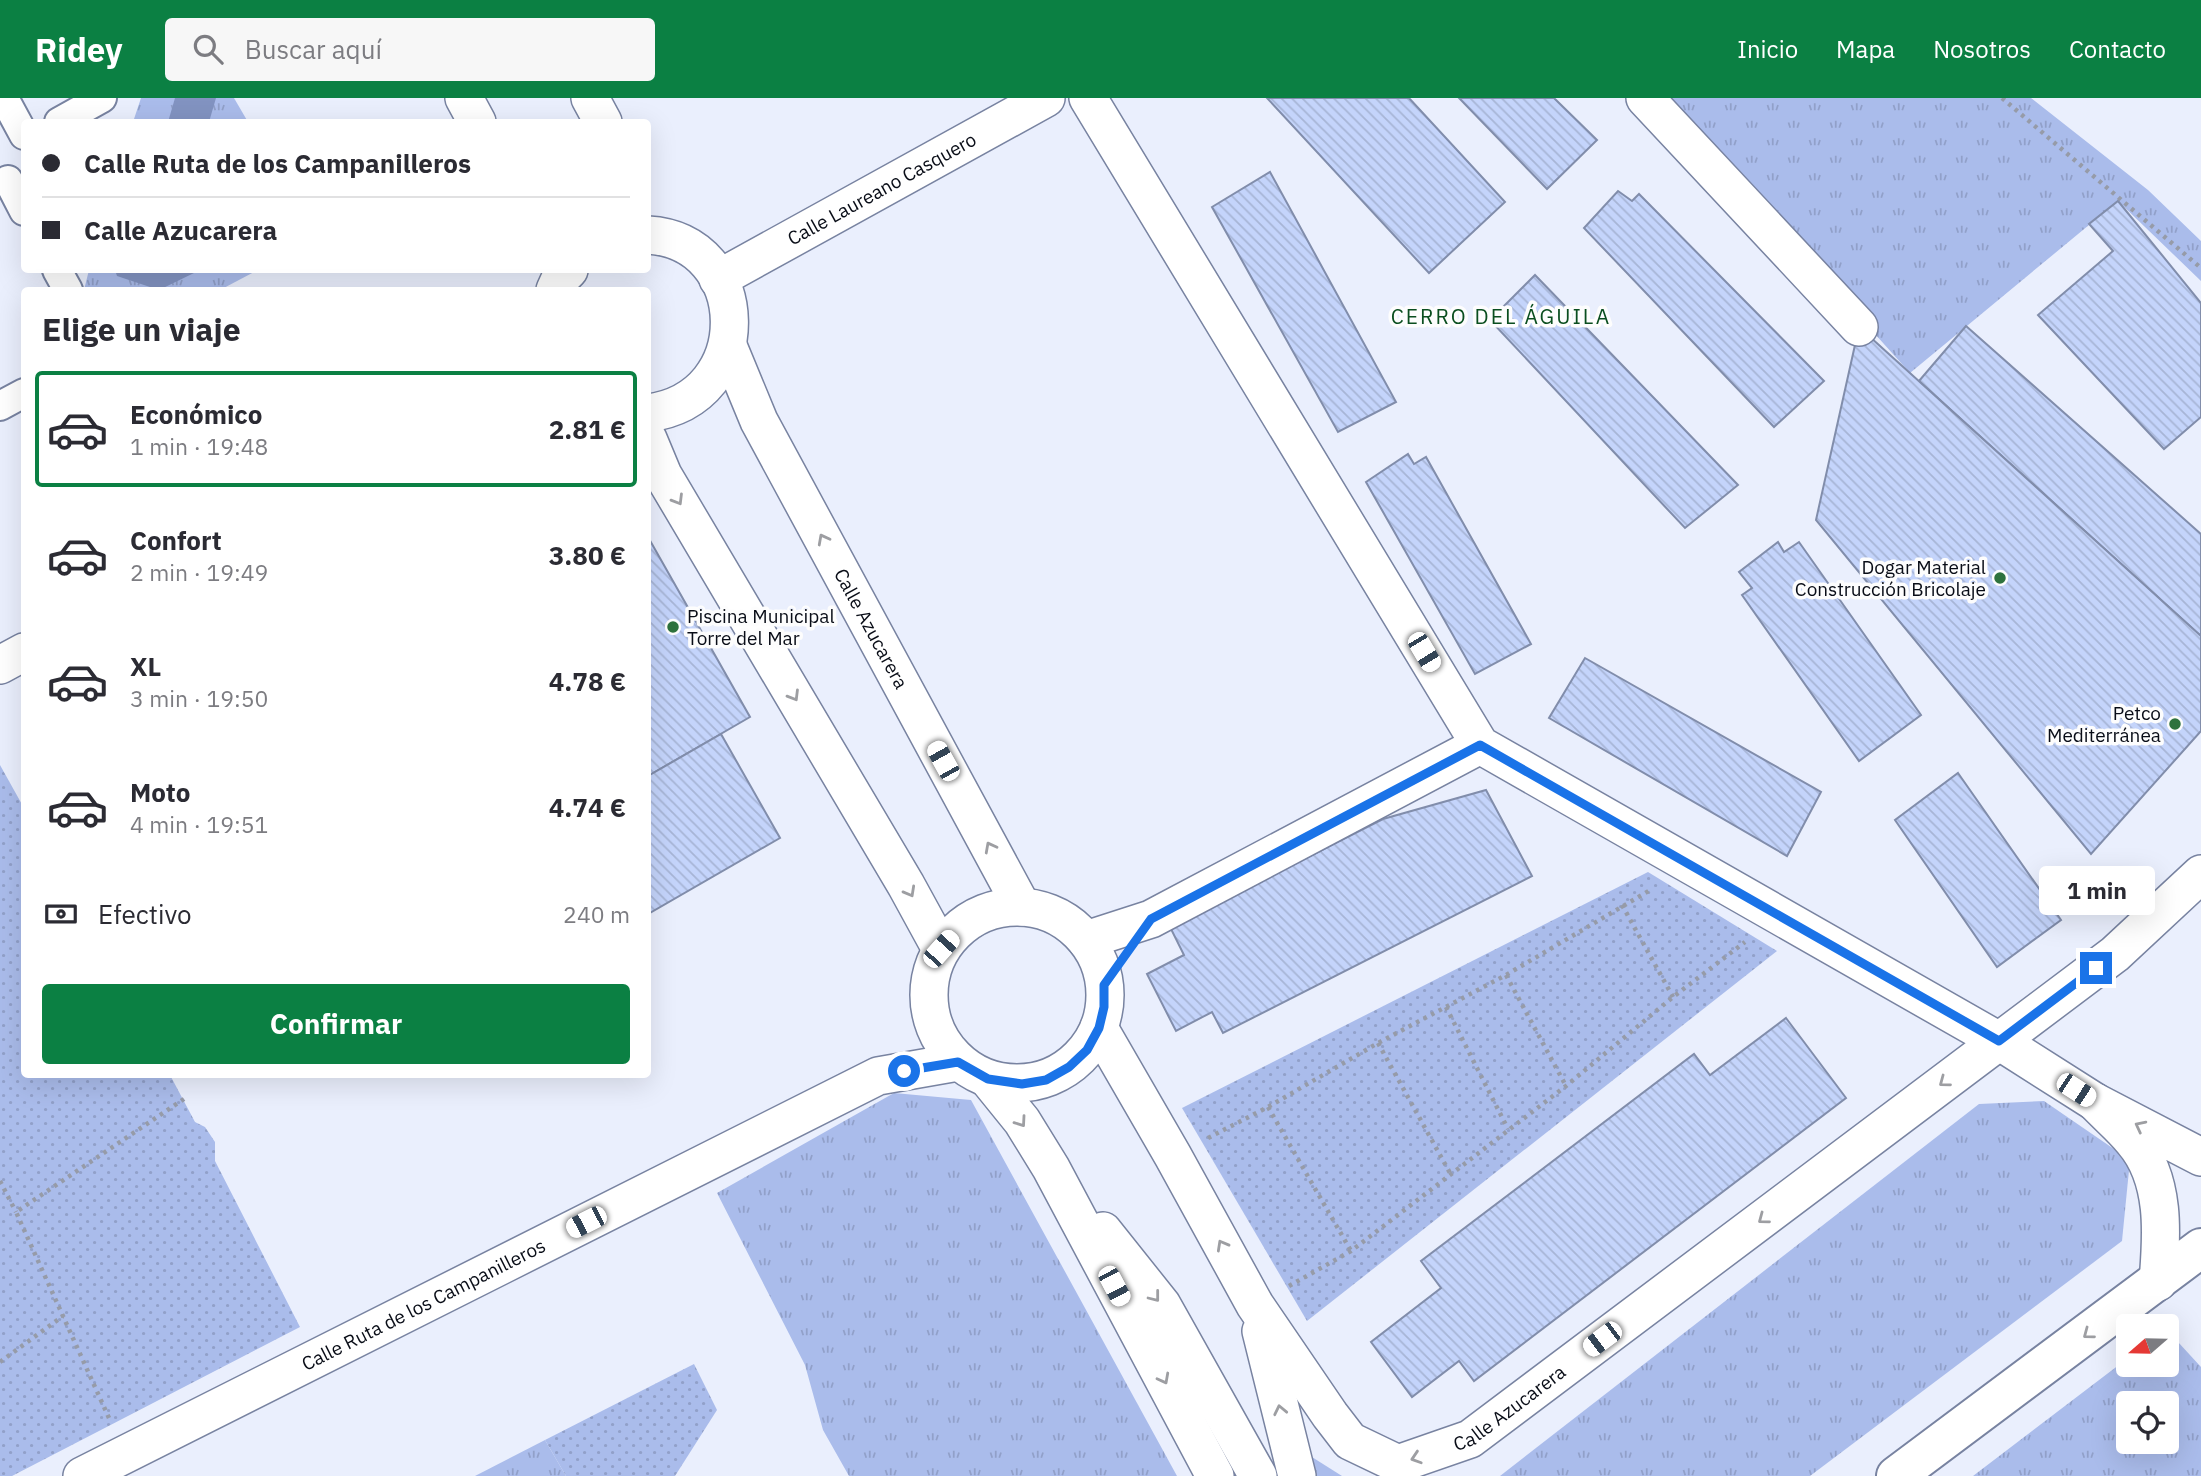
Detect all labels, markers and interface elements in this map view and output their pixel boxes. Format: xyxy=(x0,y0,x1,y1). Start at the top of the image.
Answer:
search box xyxy=(165,18,655,81)
text: Ridey xyxy=(35,28,123,71)
icon: search xyxy=(189,30,227,68)
text: Buscar aquí xyxy=(245,32,382,66)
text: Inicio xyxy=(1737,33,1798,65)
text: Mapa xyxy=(1836,33,1895,65)
text: Nosotros xyxy=(1933,33,2031,65)
text: Contacto xyxy=(2069,33,2166,65)
street label: Calle Laureano Casquero xyxy=(783,127,980,250)
text: Calle Ruta de los Campanilleros xyxy=(84,146,471,180)
text: Calle Azucarera xyxy=(84,213,277,247)
district label: CERRO DEL ÁGUILA xyxy=(1391,302,1611,330)
text: Elige un viaje xyxy=(42,308,241,350)
text: Económico xyxy=(130,397,262,431)
icon: car xyxy=(46,398,109,461)
text: 2.81 € xyxy=(549,412,626,446)
text: 1 min · 19:48 xyxy=(130,431,268,461)
one-way arrow xyxy=(670,493,683,506)
text: Confort xyxy=(130,523,222,557)
icon: car xyxy=(46,524,109,587)
one-way arrow xyxy=(818,534,831,546)
text: 3.80 € xyxy=(549,538,626,572)
place label: Dogar Material Construcción Bricolaje xyxy=(1795,555,1986,601)
text: 2 min · 19:49 xyxy=(130,557,268,587)
street label: Calle Azucarera xyxy=(829,564,914,693)
marker: Dogar Material Construcción Bricolaje xyxy=(1992,570,2008,586)
place label: Piscina Municipal Torre del Mar xyxy=(687,604,835,650)
marker: Piscina Municipal Torre del Mar xyxy=(665,619,681,635)
car xyxy=(1405,629,1444,675)
text: XL xyxy=(130,649,161,683)
icon: car xyxy=(46,650,109,713)
text: 4.78 € xyxy=(549,664,626,698)
text: 3 min · 19:50 xyxy=(130,683,268,713)
one-way arrow xyxy=(786,688,799,701)
place label: Petco Mediterránea xyxy=(2047,701,2161,747)
marker: Petco Mediterránea xyxy=(2167,716,2183,732)
car xyxy=(924,738,963,784)
text: Moto xyxy=(130,775,190,809)
icon: car xyxy=(46,776,109,839)
text: 4.74 € xyxy=(549,790,626,824)
text: 4 min · 19:51 xyxy=(130,809,268,839)
one-way arrow xyxy=(985,841,998,854)
callout: 1 min xyxy=(2038,866,2154,916)
text: 1 min xyxy=(2067,875,2127,905)
one-way arrow xyxy=(902,885,915,897)
icon: cash xyxy=(42,895,80,933)
text: Efectivo xyxy=(98,897,192,931)
text: 240 m xyxy=(563,899,630,929)
car xyxy=(920,926,963,972)
route end xyxy=(2080,952,2112,984)
button: Confirmar xyxy=(42,984,630,1064)
route start xyxy=(888,1055,920,1087)
car xyxy=(2053,1070,2100,1110)
one-way arrow xyxy=(1940,1074,1952,1086)
one-way arrow xyxy=(1013,1114,1025,1127)
one-way arrow xyxy=(2135,1121,2147,1134)
car xyxy=(563,1203,610,1241)
one-way arrow xyxy=(1758,1210,1770,1223)
street label: Calle Ruta de los Campanilleros xyxy=(297,1233,549,1376)
one-way arrow xyxy=(1217,1240,1230,1253)
car xyxy=(1095,1263,1134,1309)
one-way arrow xyxy=(1147,1289,1160,1302)
north arrow xyxy=(2116,1314,2179,1377)
map controls xyxy=(2116,1314,2179,1454)
car xyxy=(1579,1318,1626,1360)
one-way arrow xyxy=(2083,1326,2096,1338)
street label: Calle Azucarera xyxy=(1450,1360,1570,1456)
one-way arrow xyxy=(1155,1372,1169,1384)
button: locate xyxy=(2116,1391,2179,1454)
one-way arrow xyxy=(1274,1404,1289,1416)
one-way arrow xyxy=(1410,1450,1423,1464)

